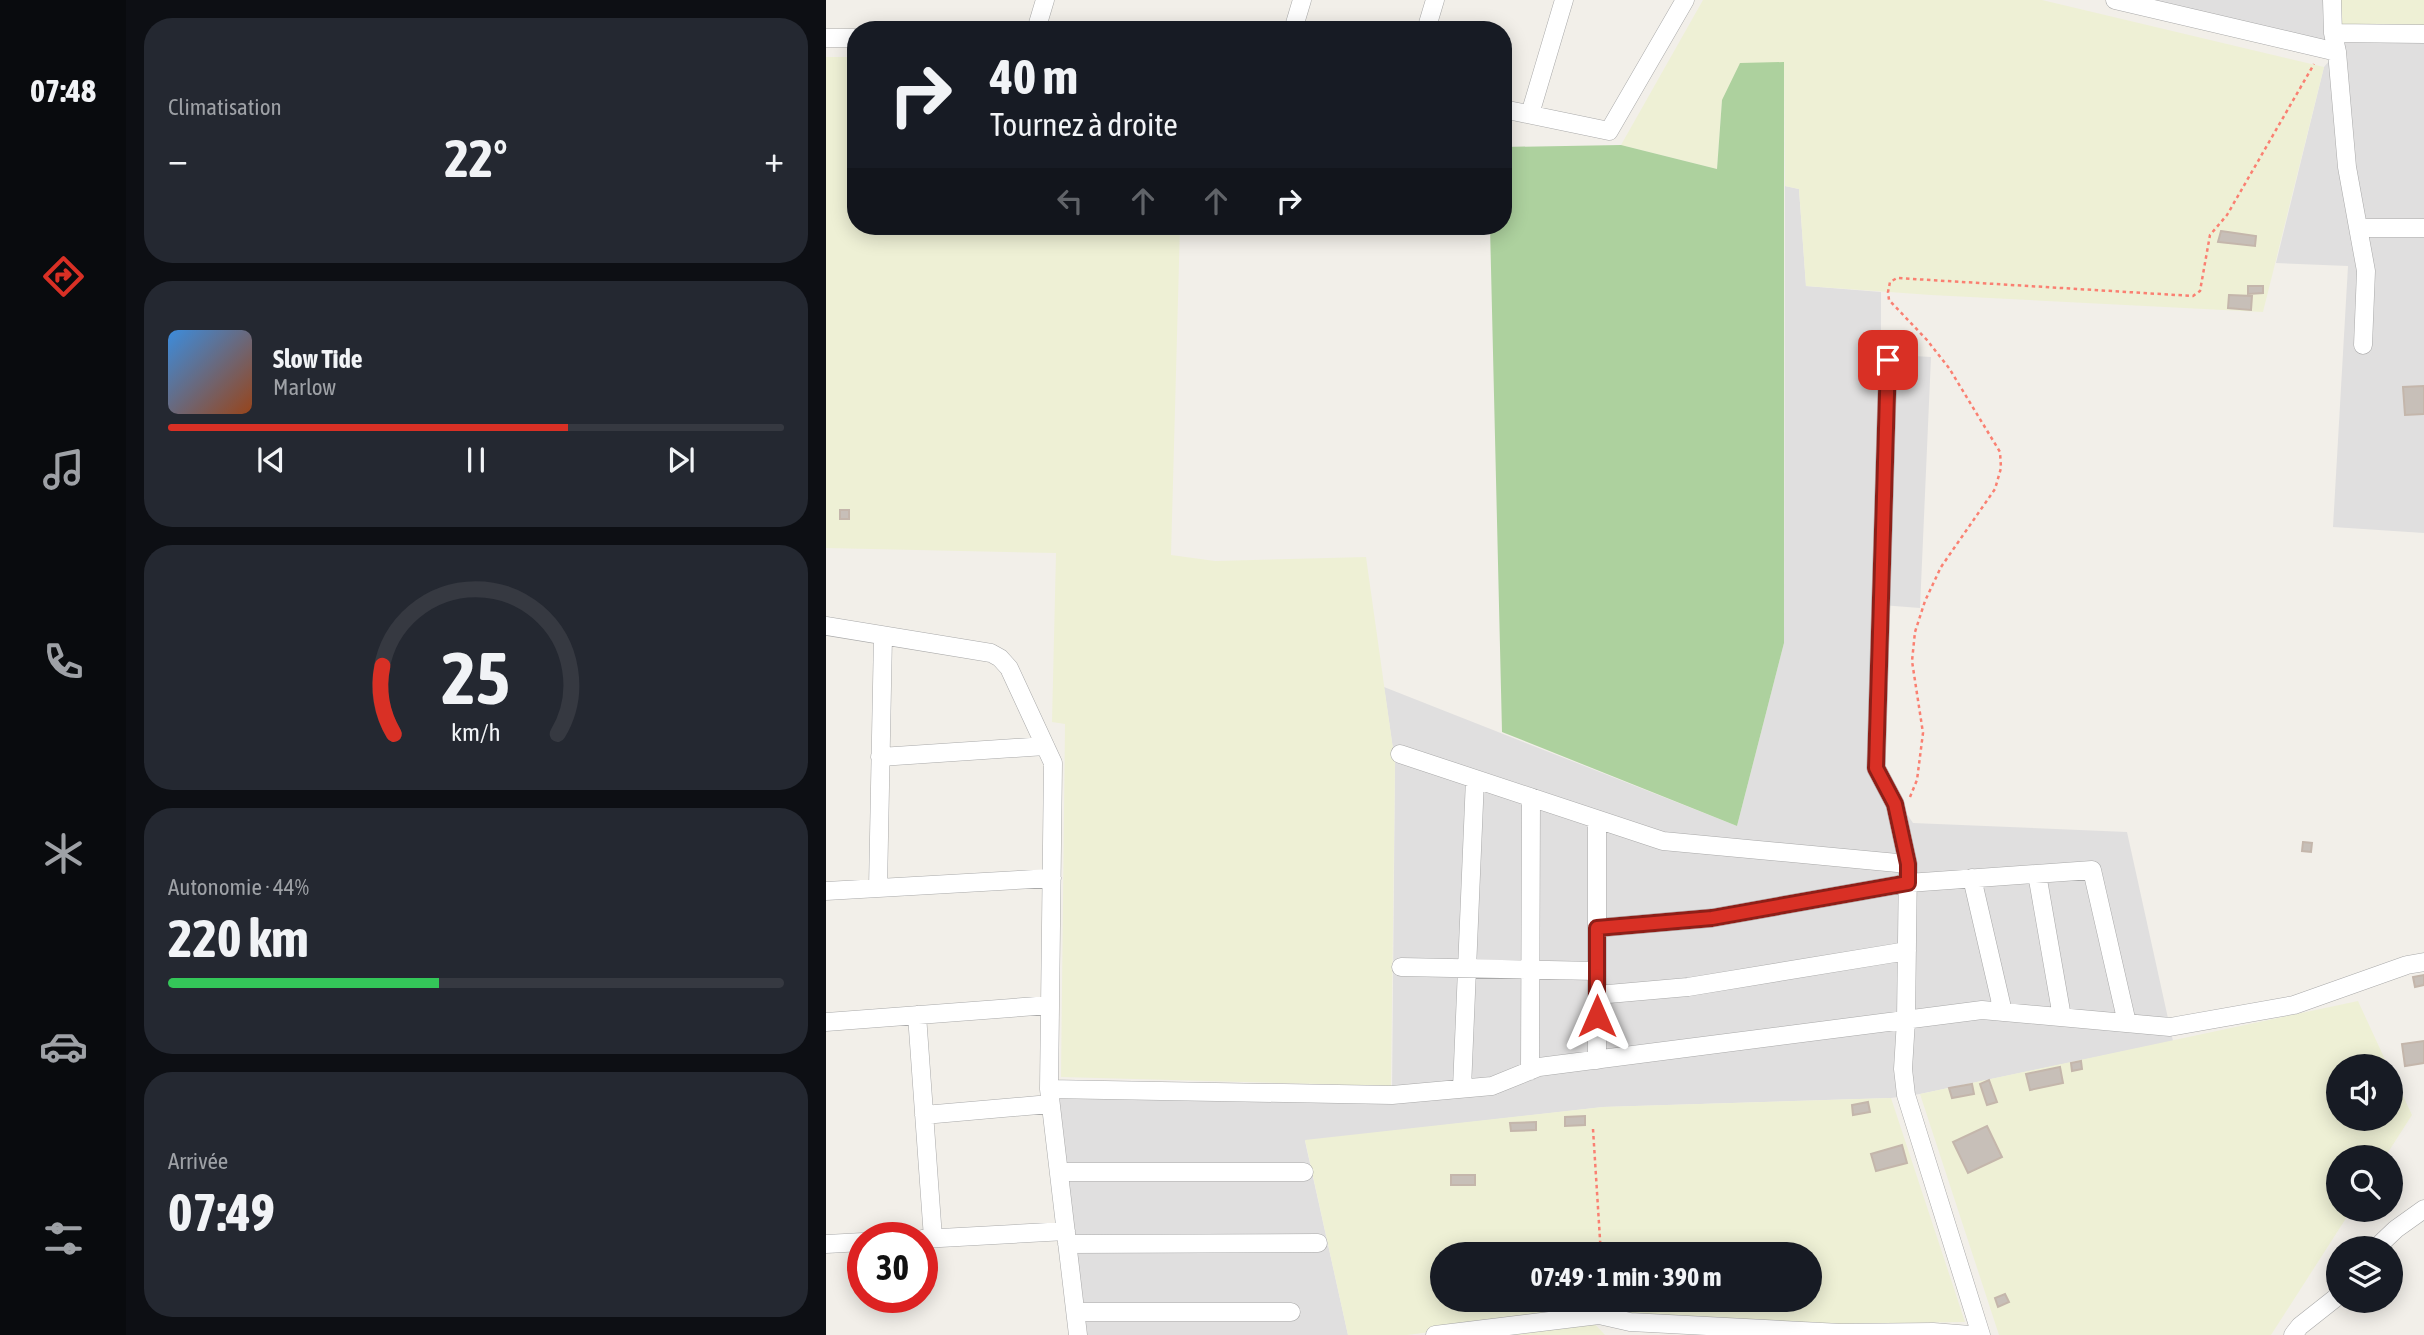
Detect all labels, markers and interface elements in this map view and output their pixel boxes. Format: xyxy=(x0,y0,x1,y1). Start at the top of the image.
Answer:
text: 40 m xyxy=(990,48,1078,104)
icon: right xyxy=(875,49,966,140)
text: 07:48 xyxy=(30,72,96,109)
text: Climatisation xyxy=(168,94,282,120)
text: Tournez à droite xyxy=(990,106,1178,143)
text: 22° xyxy=(444,128,508,188)
text: − xyxy=(168,137,188,180)
text: + xyxy=(764,137,784,180)
icon: left xyxy=(1051,182,1089,220)
icon: ahead xyxy=(1124,182,1162,220)
icon: ahead xyxy=(1197,182,1235,220)
icon: right xyxy=(1270,182,1308,220)
icon: directions xyxy=(39,252,88,301)
pin xyxy=(1858,330,1918,390)
icon: arrive xyxy=(1869,341,1907,379)
text: Slow Tide xyxy=(273,344,363,374)
text: Marlow xyxy=(273,374,336,400)
icon: previous xyxy=(252,441,290,479)
icon: pause xyxy=(457,441,495,479)
icon: next xyxy=(662,441,700,479)
icon: music xyxy=(39,445,88,494)
text: 25 xyxy=(442,636,510,719)
icon: phone xyxy=(39,637,88,686)
text: km/h xyxy=(451,717,501,745)
icon: climate xyxy=(39,829,88,878)
text: Autonomie · 44% xyxy=(168,874,309,900)
text: 220 km xyxy=(168,908,309,968)
position arrow xyxy=(1560,979,1634,1053)
icon: car xyxy=(39,1022,88,1071)
map controls xyxy=(2326,1054,2403,1313)
button: sound xyxy=(2326,1054,2403,1131)
button: search xyxy=(2326,1145,2403,1222)
text: Arrivée xyxy=(168,1148,228,1174)
text: 07:49 xyxy=(168,1182,275,1242)
icon: filters xyxy=(39,1214,88,1263)
speed limit sign: 30 xyxy=(847,1222,938,1313)
button: layers xyxy=(2326,1236,2403,1313)
text: 07:49 · 1 min · 390 m xyxy=(1531,1262,1721,1292)

